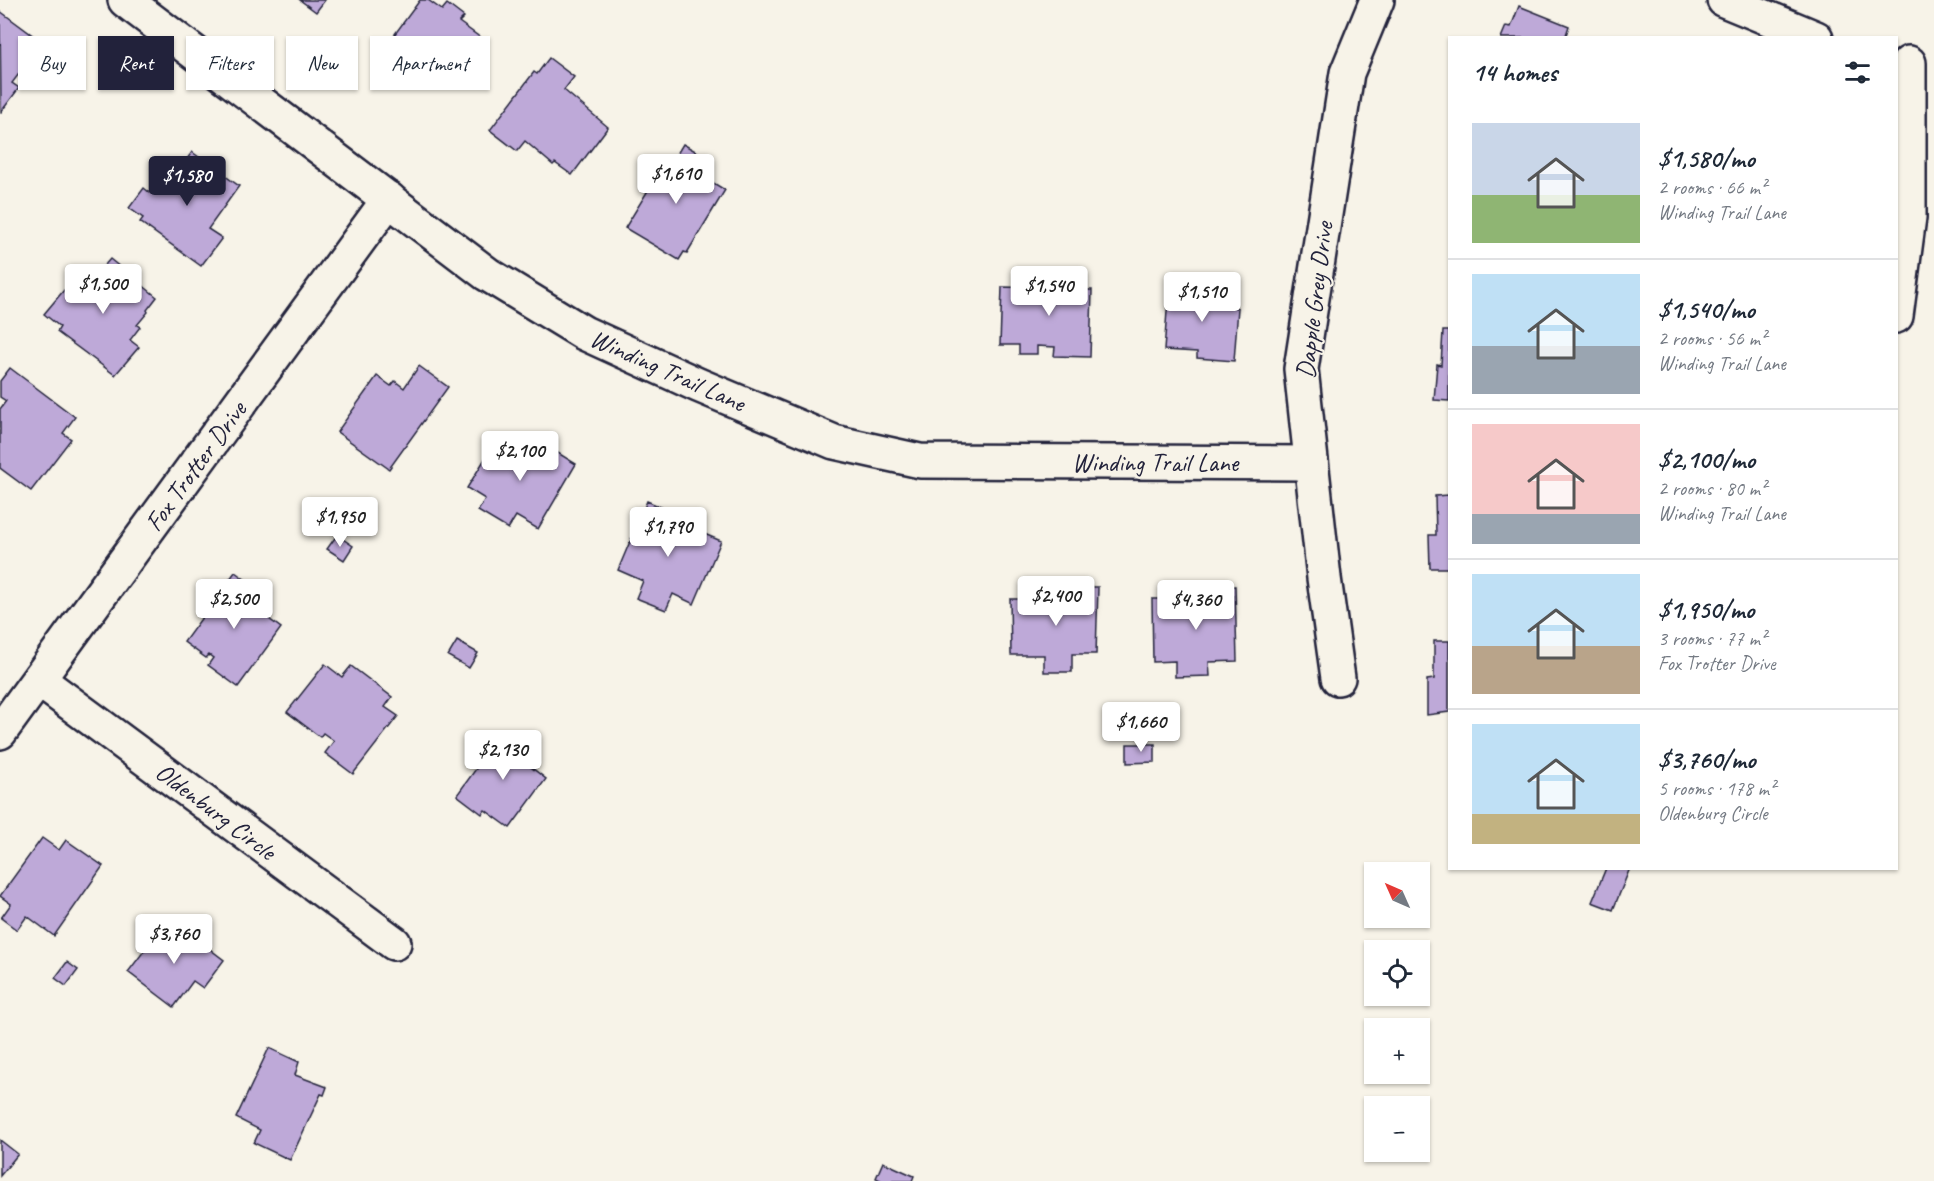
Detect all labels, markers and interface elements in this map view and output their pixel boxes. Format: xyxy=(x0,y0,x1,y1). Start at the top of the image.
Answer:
chip: Buy xyxy=(18,36,86,90)
chip: Rent xyxy=(98,36,174,90)
chip: Filters xyxy=(186,36,274,90)
chip: New xyxy=(286,36,358,90)
chip: Apartment xyxy=(370,36,490,90)
text: 14 homes xyxy=(1472,56,1557,89)
icon: filters xyxy=(1841,56,1874,89)
text: $1,580/mo xyxy=(1658,142,1755,175)
icon: home xyxy=(1520,147,1592,219)
pin: $1,610 xyxy=(627,154,725,205)
pin: $1,580 xyxy=(138,156,236,207)
text: $1,610 xyxy=(651,161,701,186)
text: $1,580 xyxy=(163,163,211,188)
text: 2 rooms · 66 m² xyxy=(1658,175,1766,200)
text: Winding Trail Lane xyxy=(1658,200,1786,225)
street label: Dapple Grey Drive xyxy=(1289,218,1341,380)
pin: $1,500 xyxy=(54,264,152,315)
pin: $1,540 xyxy=(1000,266,1098,317)
text: $1,500 xyxy=(79,271,127,296)
pin: $1,510 xyxy=(1153,272,1251,323)
text: $1,540 xyxy=(1025,273,1073,298)
text: $1,510 xyxy=(1178,279,1226,304)
text: $1,540/mo xyxy=(1658,293,1755,326)
icon: home xyxy=(1520,298,1592,370)
street label: Winding Trail Lane xyxy=(585,322,752,420)
text: 2 rooms · 56 m² xyxy=(1658,326,1766,351)
text: Winding Trail Lane xyxy=(1658,351,1786,376)
street label: Fox Trotter Drive xyxy=(137,394,255,538)
pin: $2,100 xyxy=(471,431,569,482)
text: $2,100 xyxy=(496,438,544,463)
text: $2,100/mo xyxy=(1658,443,1755,476)
street label: Winding Trail Lane xyxy=(1072,446,1240,479)
icon: home xyxy=(1520,448,1592,520)
text: 2 rooms · 80 m² xyxy=(1658,476,1766,501)
pin: $1,950 xyxy=(291,497,389,548)
text: Winding Trail Lane xyxy=(1658,501,1786,526)
text: $1,950 xyxy=(316,504,364,529)
pin: $1,790 xyxy=(619,507,717,558)
text: $1,790 xyxy=(644,514,692,539)
pin: $2,400 xyxy=(1007,576,1105,627)
pin: $2,500 xyxy=(185,579,283,630)
pin: $4,360 xyxy=(1147,580,1245,631)
text: $2,400 xyxy=(1032,583,1080,608)
text: $2,500 xyxy=(210,586,258,611)
text: $4,360 xyxy=(1171,587,1221,612)
text: $1,950/mo xyxy=(1658,593,1754,626)
icon: home xyxy=(1520,598,1592,670)
text: 3 rooms · 77 m² xyxy=(1658,626,1766,651)
text: Fox Trotter Drive xyxy=(1658,651,1775,676)
pin: $1,660 xyxy=(1092,702,1190,753)
text: $1,660 xyxy=(1116,709,1166,734)
pin: $2,130 xyxy=(454,730,552,781)
text: $2,130 xyxy=(479,737,527,762)
text: $3,760/mo xyxy=(1658,743,1755,776)
icon: home xyxy=(1520,748,1592,820)
street label: Oldenburg Circle xyxy=(149,755,285,869)
text: 5 rooms · 178 m² xyxy=(1658,776,1775,801)
text: Oldenburg Circle xyxy=(1658,801,1768,826)
north arrow xyxy=(1364,862,1430,928)
map controls xyxy=(1364,862,1430,1162)
pin: $3,760 xyxy=(125,914,223,965)
text: $3,760 xyxy=(149,921,199,946)
button: locate xyxy=(1364,940,1430,1006)
button: + xyxy=(1364,1018,1430,1084)
button: − xyxy=(1364,1096,1430,1162)

